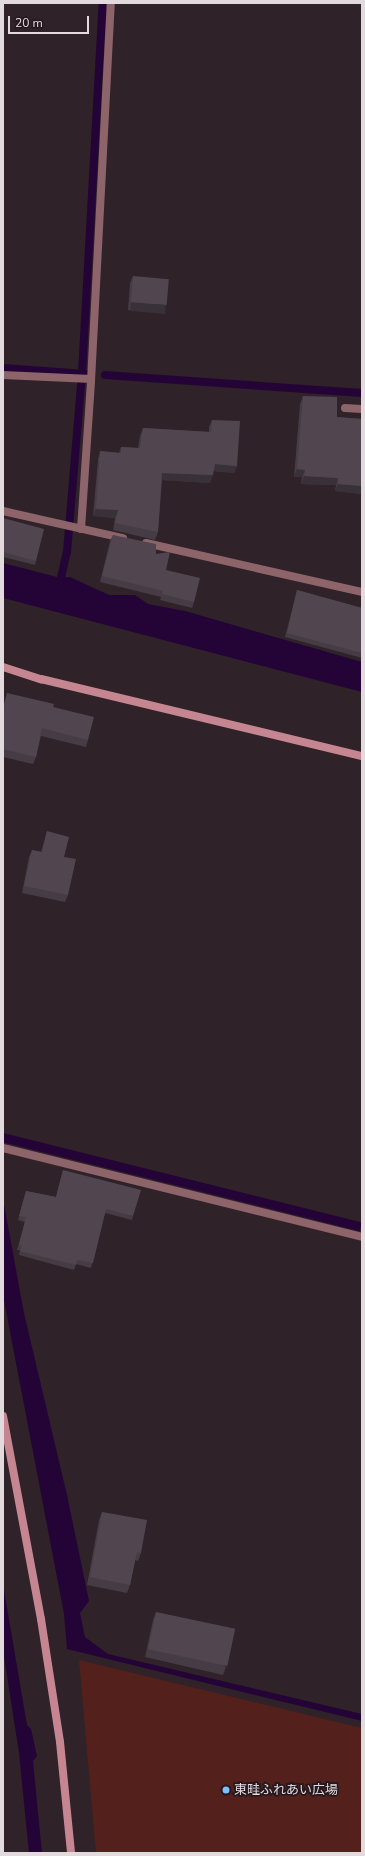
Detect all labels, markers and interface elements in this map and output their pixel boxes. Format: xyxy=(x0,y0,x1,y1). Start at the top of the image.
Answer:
scale bar xyxy=(10,8,91,34)
text: 20 m xyxy=(15,15,43,31)
place label: 東畦ふれあい広場 xyxy=(234,1782,338,1798)
marker: 東畦ふれあい広場 xyxy=(221,1785,231,1795)

